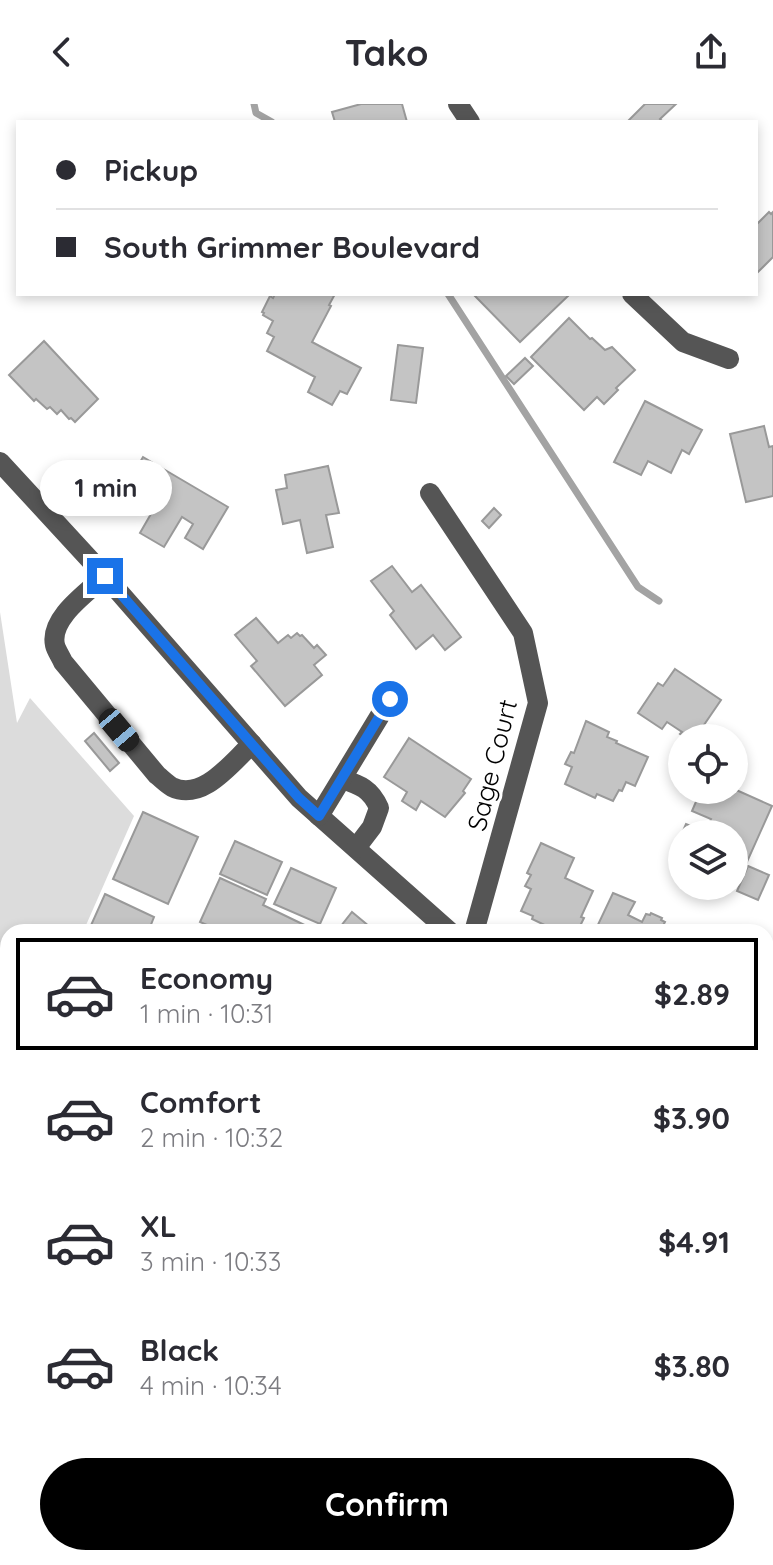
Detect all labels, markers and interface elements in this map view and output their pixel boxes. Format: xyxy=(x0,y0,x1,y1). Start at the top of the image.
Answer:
icon: back xyxy=(40,30,84,74)
text: Tako xyxy=(345,30,428,75)
icon: share xyxy=(689,30,733,74)
text: Pickup xyxy=(104,151,198,189)
text: South Grimmer Boulevard xyxy=(104,228,480,266)
callout: 1 min xyxy=(39,460,171,516)
text: 1 min xyxy=(75,471,138,504)
route end xyxy=(87,558,123,594)
route start xyxy=(372,681,408,717)
street label: Sage Court xyxy=(460,696,524,834)
car xyxy=(94,704,144,756)
map controls xyxy=(668,724,748,900)
button: locate xyxy=(668,724,748,804)
button: layers xyxy=(668,820,748,900)
icon: car xyxy=(44,958,116,1030)
text: Economy xyxy=(140,959,273,997)
text: $2.89 xyxy=(654,975,730,1013)
text: 1 min · 10:31 xyxy=(140,997,273,1030)
icon: car xyxy=(44,1082,116,1154)
text: Comfort xyxy=(140,1083,261,1121)
text: $3.90 xyxy=(653,1099,730,1137)
text: 2 min · 10:32 xyxy=(140,1121,283,1154)
icon: car xyxy=(44,1206,116,1278)
text: XL xyxy=(140,1207,177,1245)
text: $4.91 xyxy=(658,1223,730,1261)
text: 3 min · 10:33 xyxy=(140,1245,282,1278)
icon: car xyxy=(44,1330,116,1402)
text: Black xyxy=(140,1331,219,1369)
text: $3.80 xyxy=(654,1347,730,1385)
text: 4 min · 10:34 xyxy=(140,1369,282,1402)
button: Confirm xyxy=(40,1458,734,1550)

